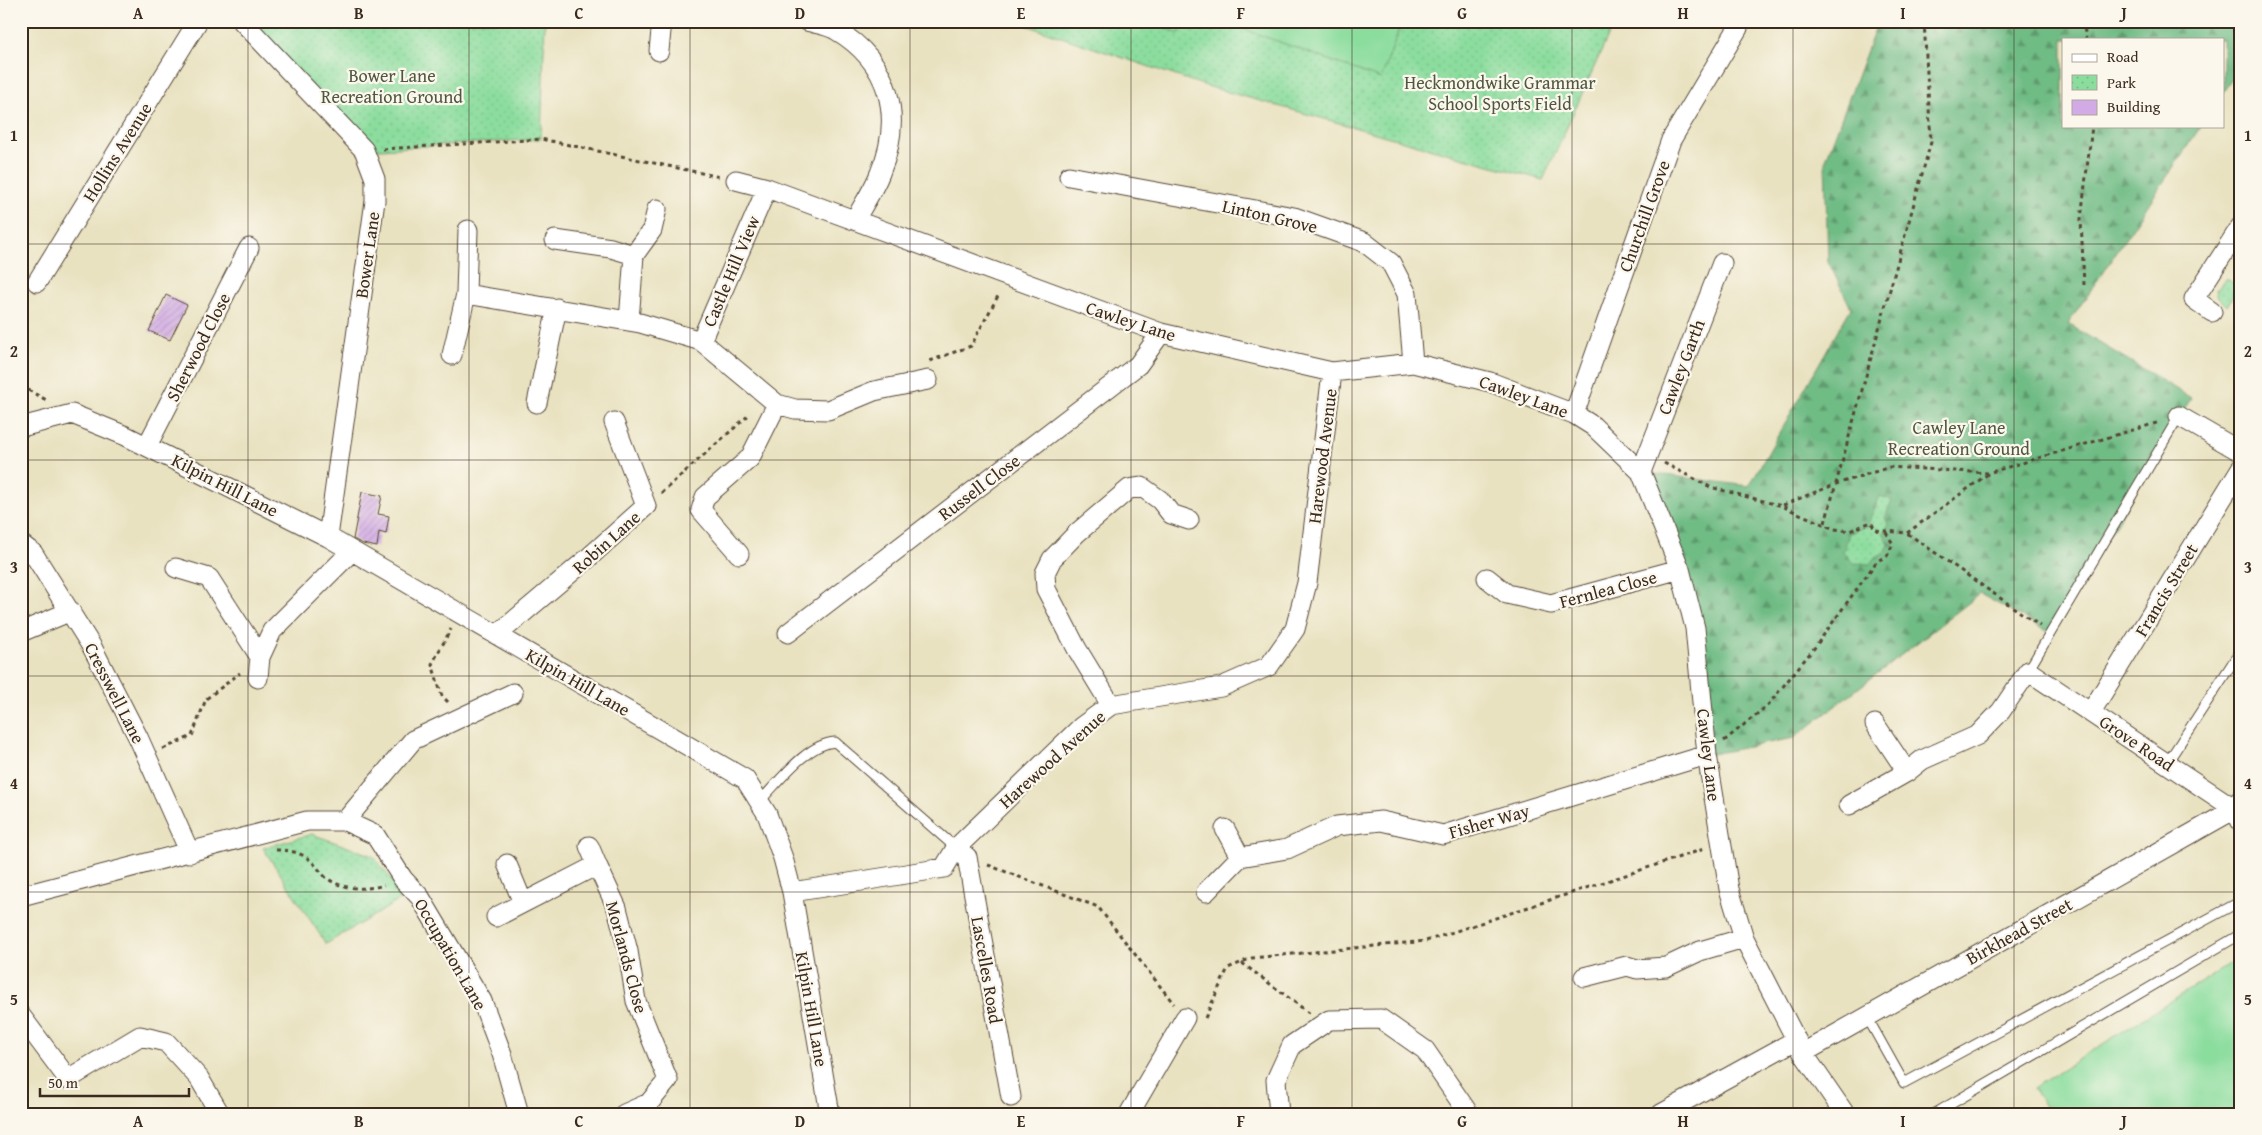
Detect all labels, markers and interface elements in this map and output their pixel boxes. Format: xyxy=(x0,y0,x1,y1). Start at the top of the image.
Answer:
text: A xyxy=(133,1,144,25)
text: B xyxy=(354,1,364,25)
text: C xyxy=(574,1,584,25)
text: D xyxy=(795,1,805,25)
text: E xyxy=(1017,1,1026,25)
text: F xyxy=(1237,1,1245,25)
text: G xyxy=(1457,1,1467,25)
text: H xyxy=(1677,1,1689,25)
text: I xyxy=(1900,1,1906,25)
text: J xyxy=(2118,1,2127,25)
legend xyxy=(2062,38,2224,128)
text: Road xyxy=(2107,46,2138,67)
park label: Bower Lane Recreation Ground xyxy=(321,62,463,110)
park label: Heckmondwike Grammar School Sports Field xyxy=(1404,69,1596,117)
text: Park xyxy=(2107,72,2136,93)
text: Building xyxy=(2107,96,2161,117)
street label: Hollins Avenue xyxy=(76,97,158,207)
text: 1 xyxy=(10,123,18,147)
text: 1 xyxy=(2244,123,2252,147)
street label: Churchill Grove xyxy=(1611,156,1677,276)
street label: Linton Grove xyxy=(1220,192,1320,240)
street label: Bower Lane xyxy=(348,210,386,300)
street label: Castle Hill View xyxy=(695,211,767,331)
street label: Sherwood Close xyxy=(159,288,237,406)
street label: Cawley Lane xyxy=(1083,294,1179,348)
street label: Cawley Garth xyxy=(1650,315,1712,419)
text: 2 xyxy=(10,339,18,363)
text: 2 xyxy=(2244,339,2252,363)
street label: Cawley Lane xyxy=(1476,367,1572,425)
street label: Harewood Avenue xyxy=(1300,387,1344,525)
park label: Cawley Lane Recreation Ground xyxy=(1888,414,2030,462)
street label: Kilpin Hill Lane xyxy=(167,447,283,523)
street label: Russell Close xyxy=(932,447,1026,527)
street label: Robin Lane xyxy=(566,504,646,580)
street label: Francis Street xyxy=(2128,538,2205,642)
text: 3 xyxy=(10,555,18,579)
text: 3 xyxy=(2244,555,2252,579)
street label: Fernlea Close xyxy=(1556,563,1660,615)
street label: Cresswell Lane xyxy=(78,638,152,748)
street label: Kilpin Hill Lane xyxy=(521,641,635,723)
street label: Harewood Avenue xyxy=(993,704,1111,814)
street label: Cawley Lane xyxy=(1690,707,1728,803)
street label: Grove Road xyxy=(2094,708,2180,778)
text: 4 xyxy=(10,771,18,795)
text: 4 xyxy=(2244,771,2252,795)
street label: Fisher Way xyxy=(1445,797,1533,845)
street label: Birkhead Street xyxy=(1961,890,2078,971)
street label: Occupation Lane xyxy=(408,893,494,1015)
street label: Morlands Close xyxy=(599,898,655,1016)
street label: Lascelles Road xyxy=(964,914,1010,1026)
street label: Kilpin Hill Lane xyxy=(789,949,835,1069)
text: 5 xyxy=(10,987,18,1011)
text: 5 xyxy=(2244,987,2252,1011)
scale bar xyxy=(40,1065,189,1097)
text: 50 m xyxy=(48,1072,79,1093)
text: A xyxy=(133,1109,144,1133)
text: B xyxy=(354,1109,364,1133)
text: C xyxy=(574,1109,584,1133)
text: D xyxy=(795,1109,805,1133)
text: E xyxy=(1017,1109,1026,1133)
text: F xyxy=(1237,1109,1245,1133)
text: G xyxy=(1457,1109,1467,1133)
text: H xyxy=(1677,1109,1689,1133)
text: I xyxy=(1900,1109,1906,1133)
text: J xyxy=(2118,1109,2127,1133)

